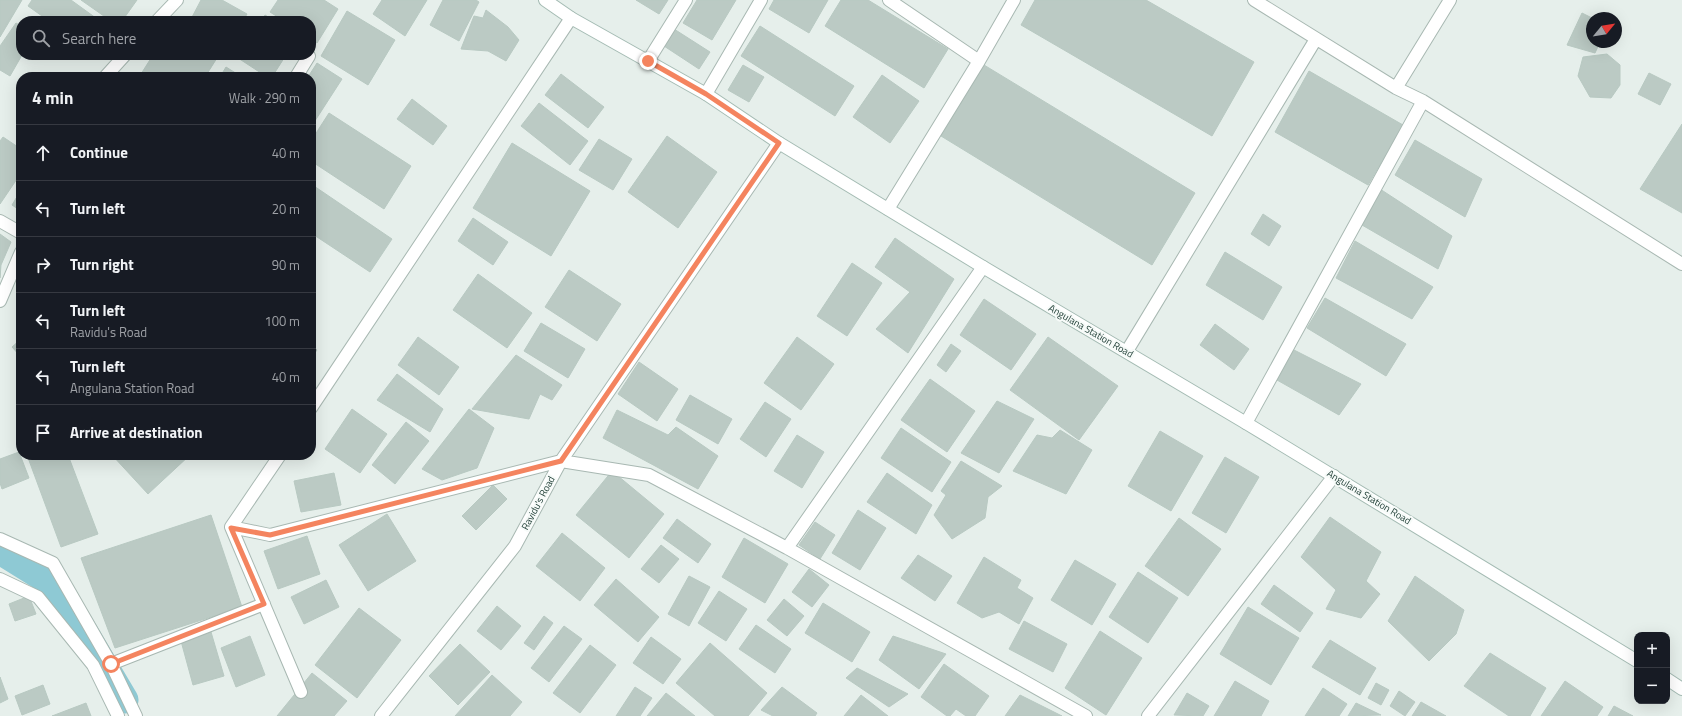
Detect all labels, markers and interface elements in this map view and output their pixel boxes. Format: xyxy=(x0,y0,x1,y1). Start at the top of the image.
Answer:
north arrow xyxy=(1586,12,1622,48)
search box xyxy=(16,16,316,60)
icon: search xyxy=(30,27,52,49)
text: Search here xyxy=(62,27,136,50)
route end xyxy=(639,52,657,70)
text: 4 min xyxy=(32,85,73,111)
text: Walk · 290 m xyxy=(229,88,300,108)
text: Continue xyxy=(70,141,128,164)
icon: ahead xyxy=(32,142,54,164)
text: 40 m xyxy=(272,143,300,163)
text: Turn left xyxy=(70,197,125,220)
icon: left xyxy=(32,198,54,220)
text: 20 m xyxy=(272,199,300,219)
text: Turn right xyxy=(70,253,134,276)
icon: right xyxy=(32,254,54,276)
text: 90 m xyxy=(272,255,300,275)
text: Turn left xyxy=(70,299,125,322)
street label: Angulana Station Road xyxy=(1046,301,1136,361)
icon: left xyxy=(32,310,54,332)
text: 100 m xyxy=(264,311,300,331)
text: Ravidu's Road xyxy=(70,322,147,342)
text: Turn left xyxy=(70,355,125,378)
icon: left xyxy=(32,366,54,388)
text: 40 m xyxy=(272,367,300,387)
text: Angulana Station Road xyxy=(70,378,194,398)
text: Arrive at destination xyxy=(70,421,203,444)
icon: arrive xyxy=(32,422,54,444)
street label: Angulana Station Road xyxy=(1324,466,1414,528)
street label: Ravidu's Road xyxy=(517,473,559,533)
map controls xyxy=(1634,632,1670,704)
button: + xyxy=(1634,632,1670,668)
route start xyxy=(102,655,120,673)
button: − xyxy=(1634,668,1670,704)

